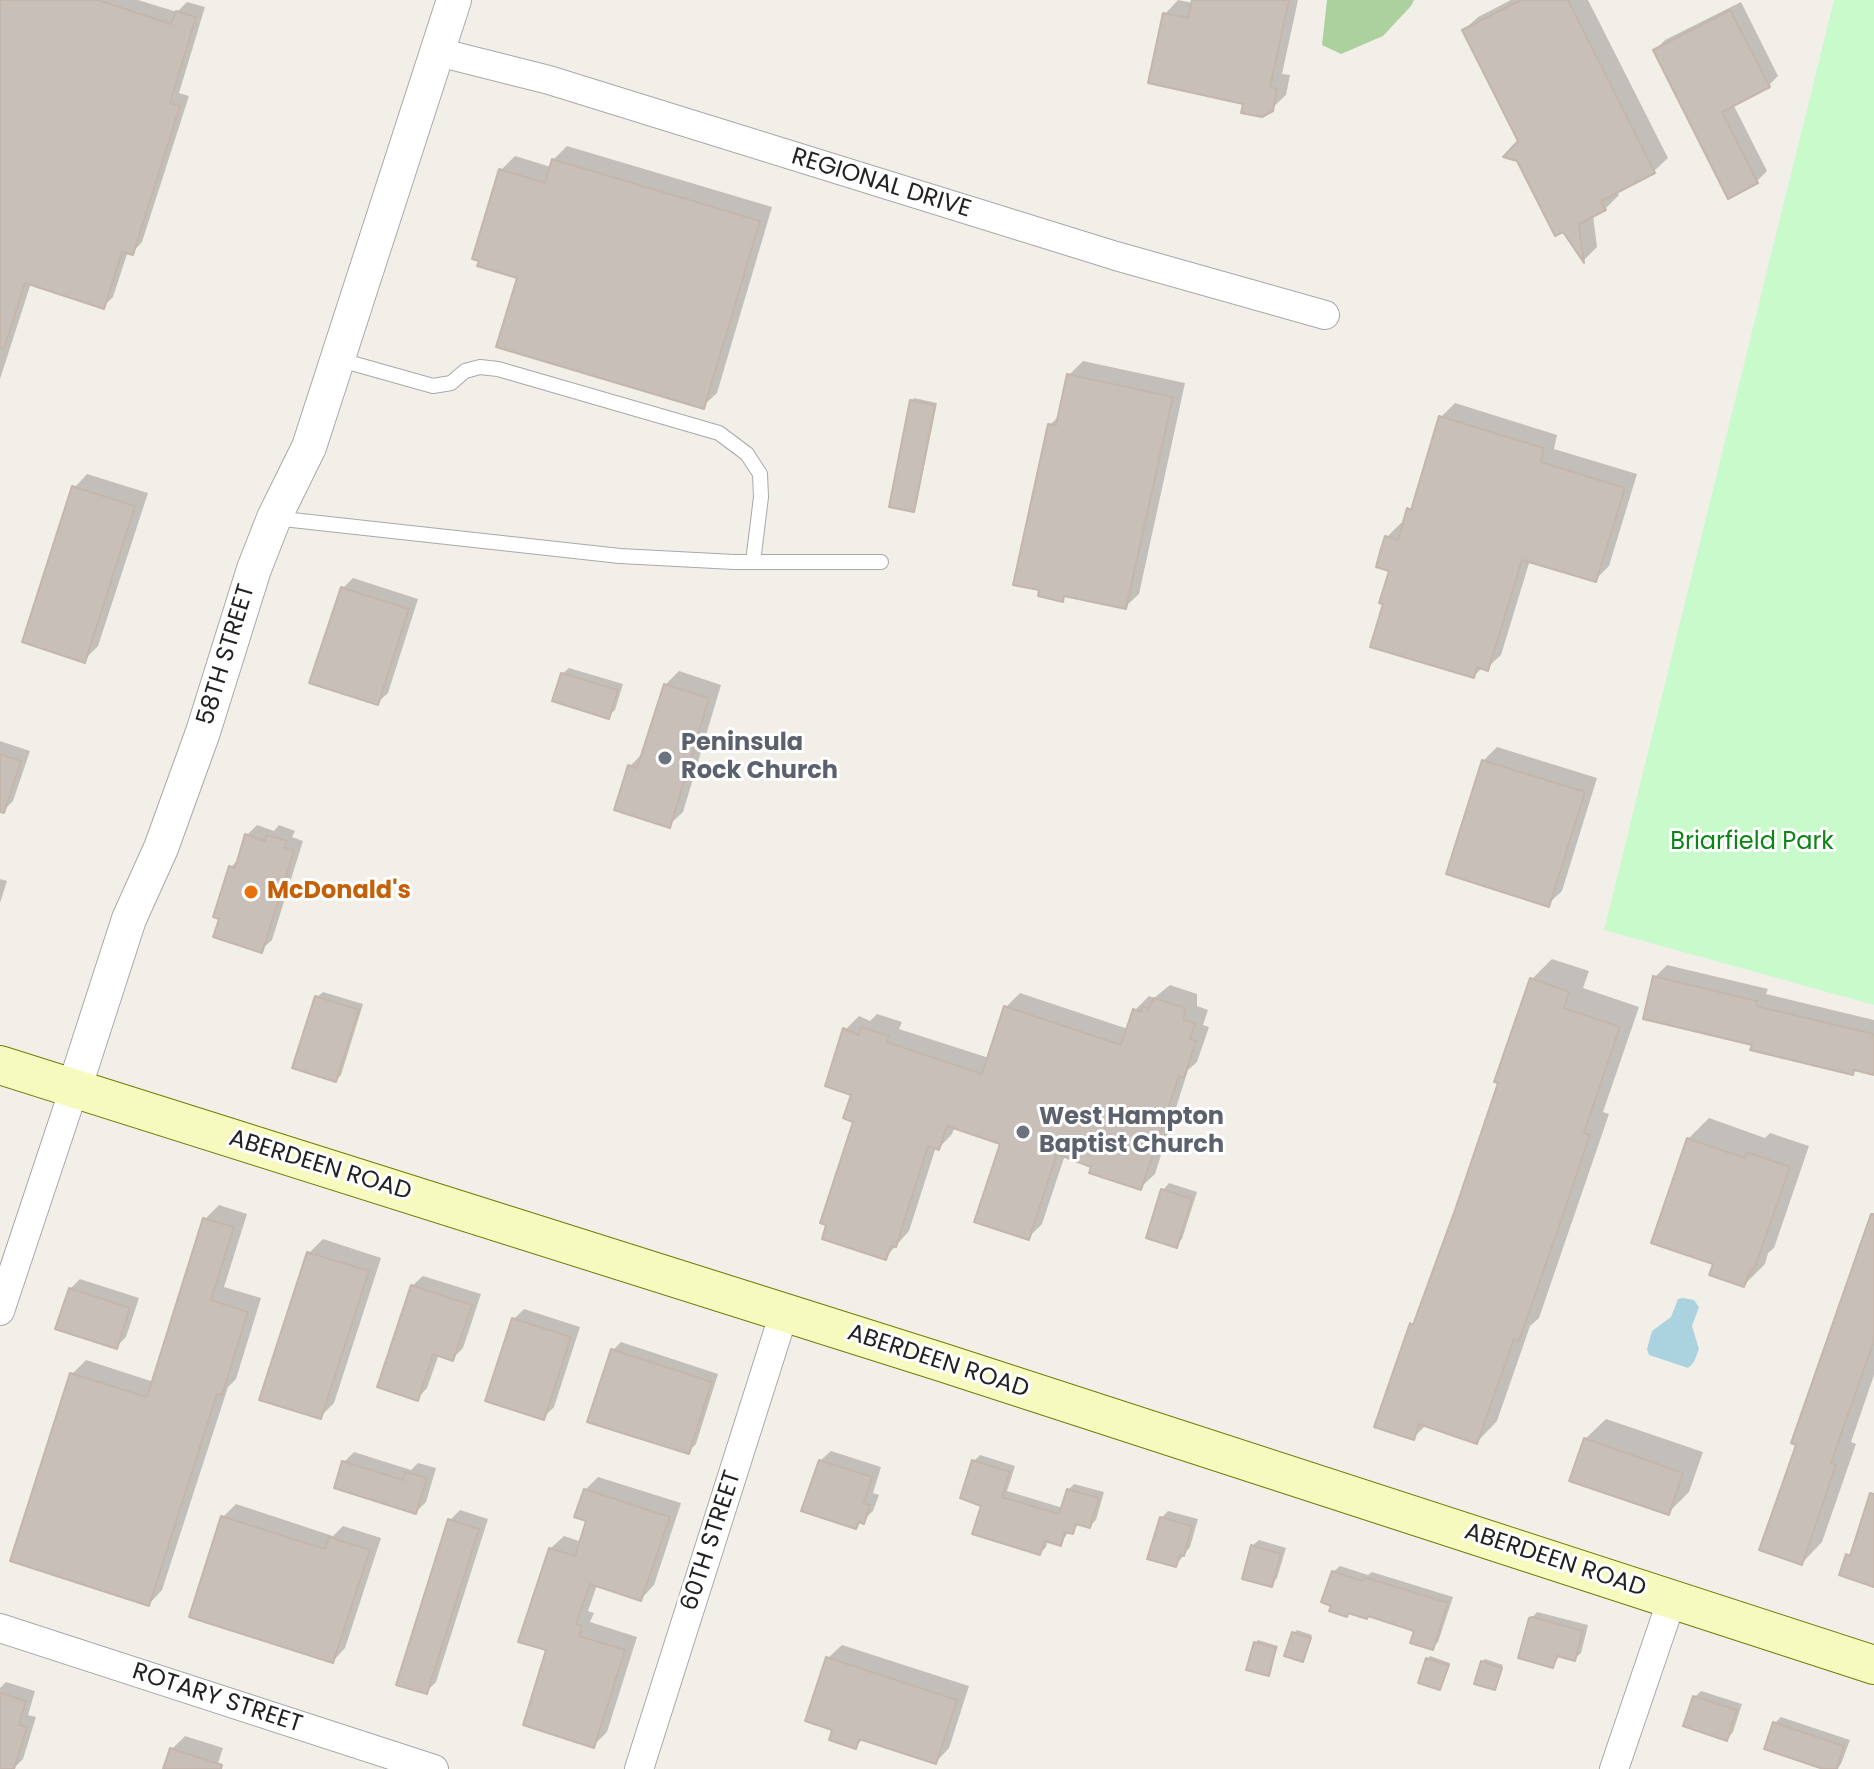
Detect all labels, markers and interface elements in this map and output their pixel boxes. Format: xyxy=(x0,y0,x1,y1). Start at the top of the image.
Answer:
street label: REGIONAL DRIVE xyxy=(788,143,974,225)
street label: 58TH STREET xyxy=(192,581,262,729)
place label: Peninsula Rock Church xyxy=(681,730,838,786)
marker: Peninsula Rock Church xyxy=(656,749,674,767)
park label: Briarfield Park xyxy=(1670,829,1834,857)
place label: McDonald's xyxy=(267,878,411,906)
marker: McDonald's xyxy=(242,883,260,901)
place label: West Hampton Baptist Church xyxy=(1039,1104,1224,1160)
marker: West Hampton Baptist Church xyxy=(1014,1123,1032,1141)
street label: ABERDEEN ROAD xyxy=(225,1125,415,1207)
street label: ABERDEEN ROAD xyxy=(844,1319,1032,1405)
street label: 60TH STREET xyxy=(676,1467,748,1615)
street label: ABERDEEN ROAD xyxy=(1461,1518,1649,1604)
street label: ROTARY STREET xyxy=(128,1658,306,1740)

